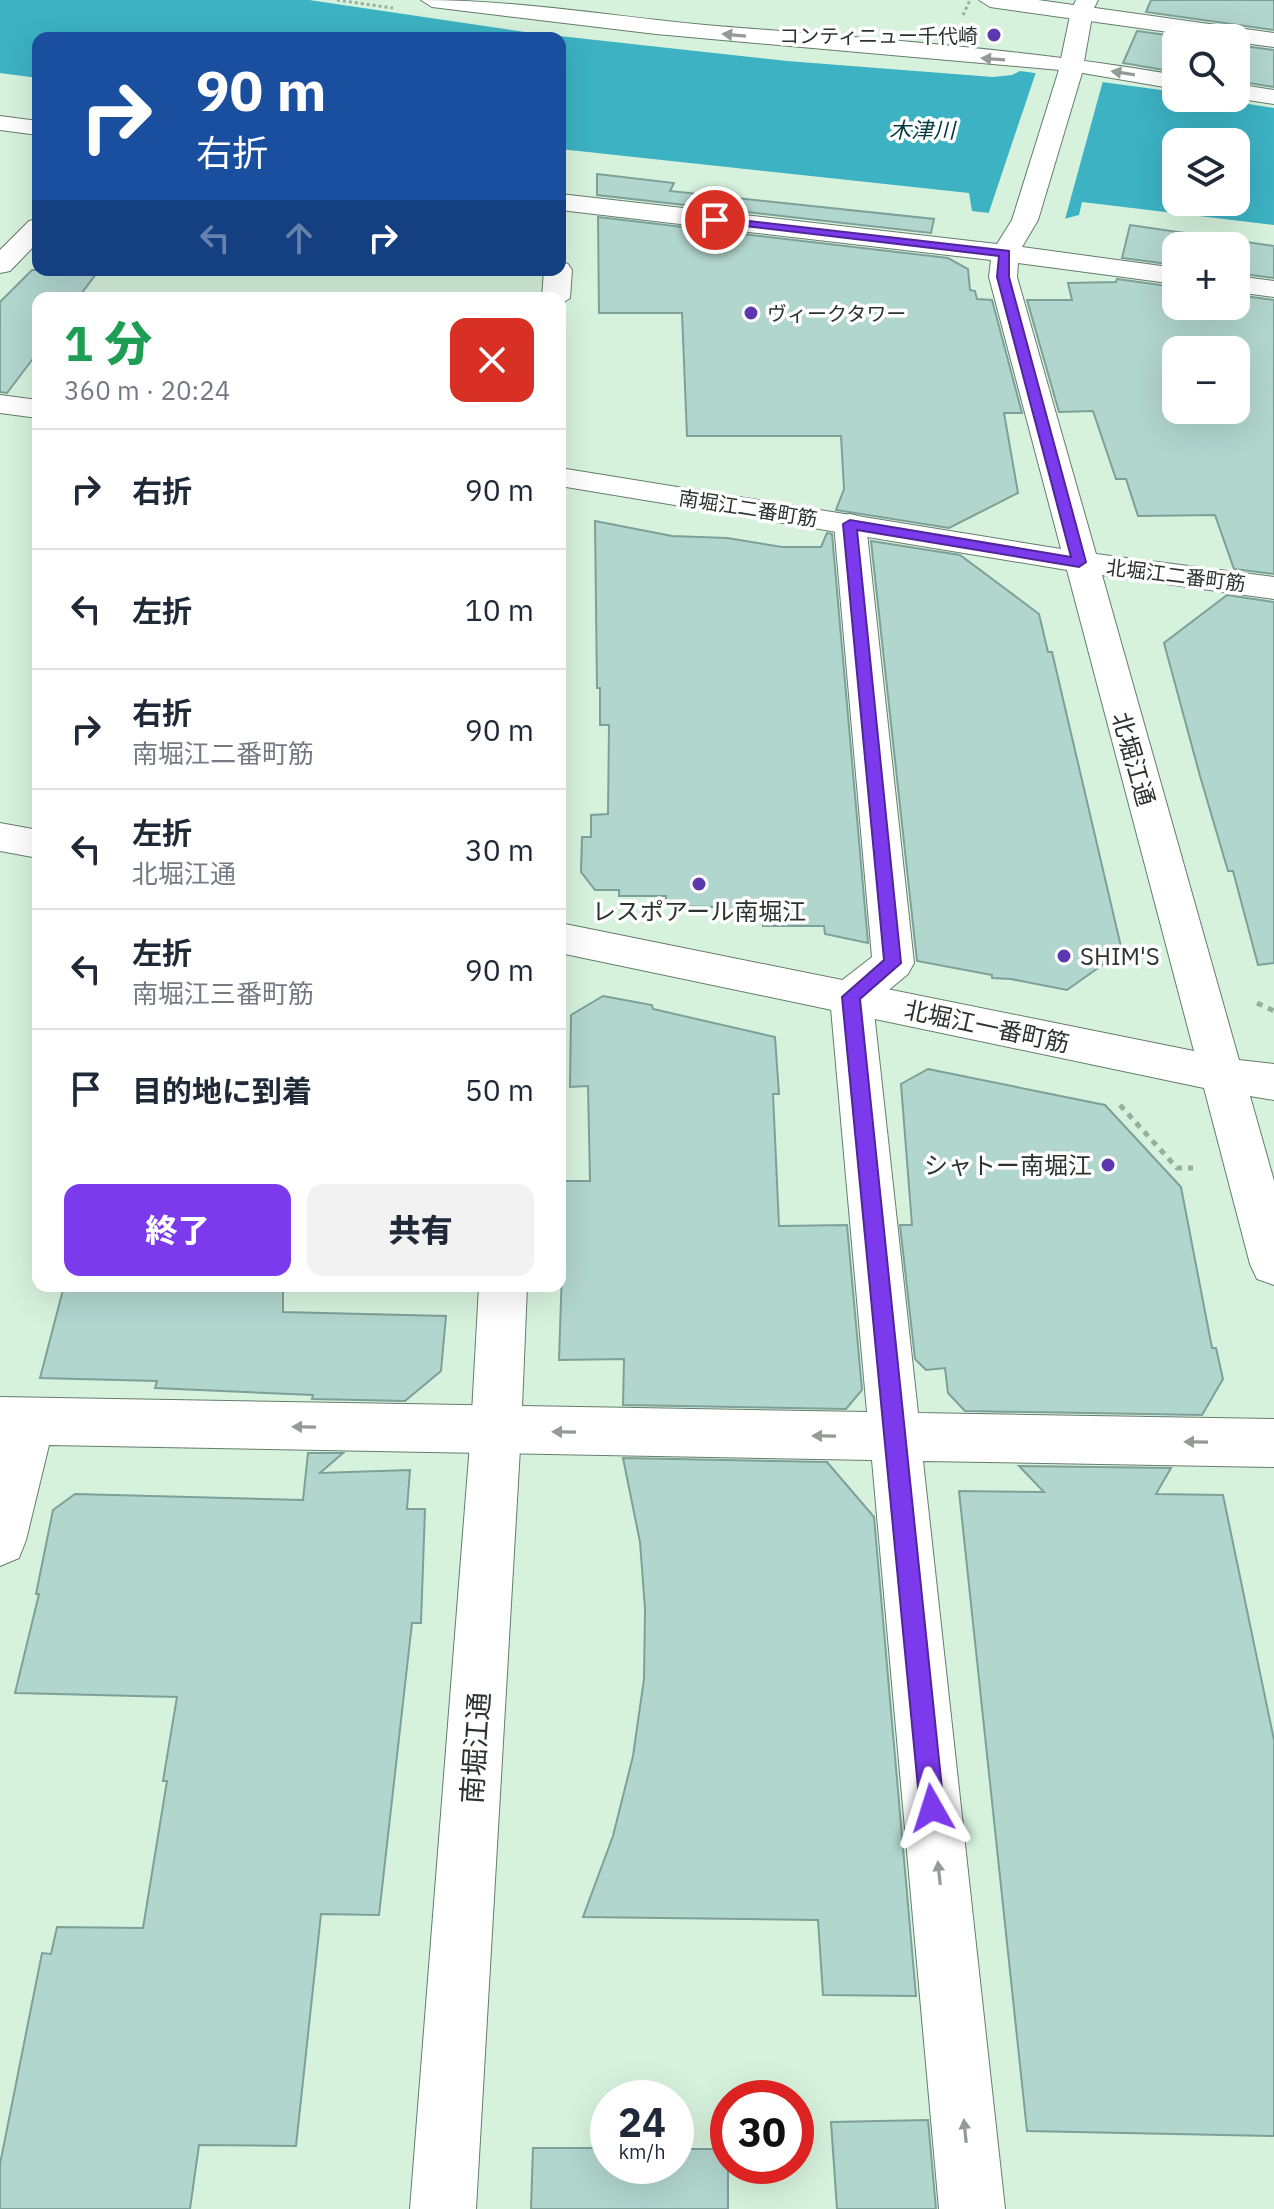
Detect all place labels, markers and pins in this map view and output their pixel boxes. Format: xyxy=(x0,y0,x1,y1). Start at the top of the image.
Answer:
place label: コンティニュー千代崎 xyxy=(779,22,978,49)
marker: コンティニュー千代崎 xyxy=(985,26,1003,44)
pin xyxy=(681,186,749,254)
place label: ヴィークタワー xyxy=(767,300,906,327)
marker: ヴィークタワー xyxy=(742,304,760,322)
marker: レスポアール南堀江 xyxy=(690,875,708,893)
place label: レスポアール南堀江 xyxy=(592,895,806,927)
place label: SHIM'S xyxy=(1080,940,1160,972)
marker: SHIM'S xyxy=(1055,947,1073,965)
place label: シャトー南堀江 xyxy=(924,1149,1092,1181)
marker: シャトー南堀江 xyxy=(1099,1156,1117,1174)

